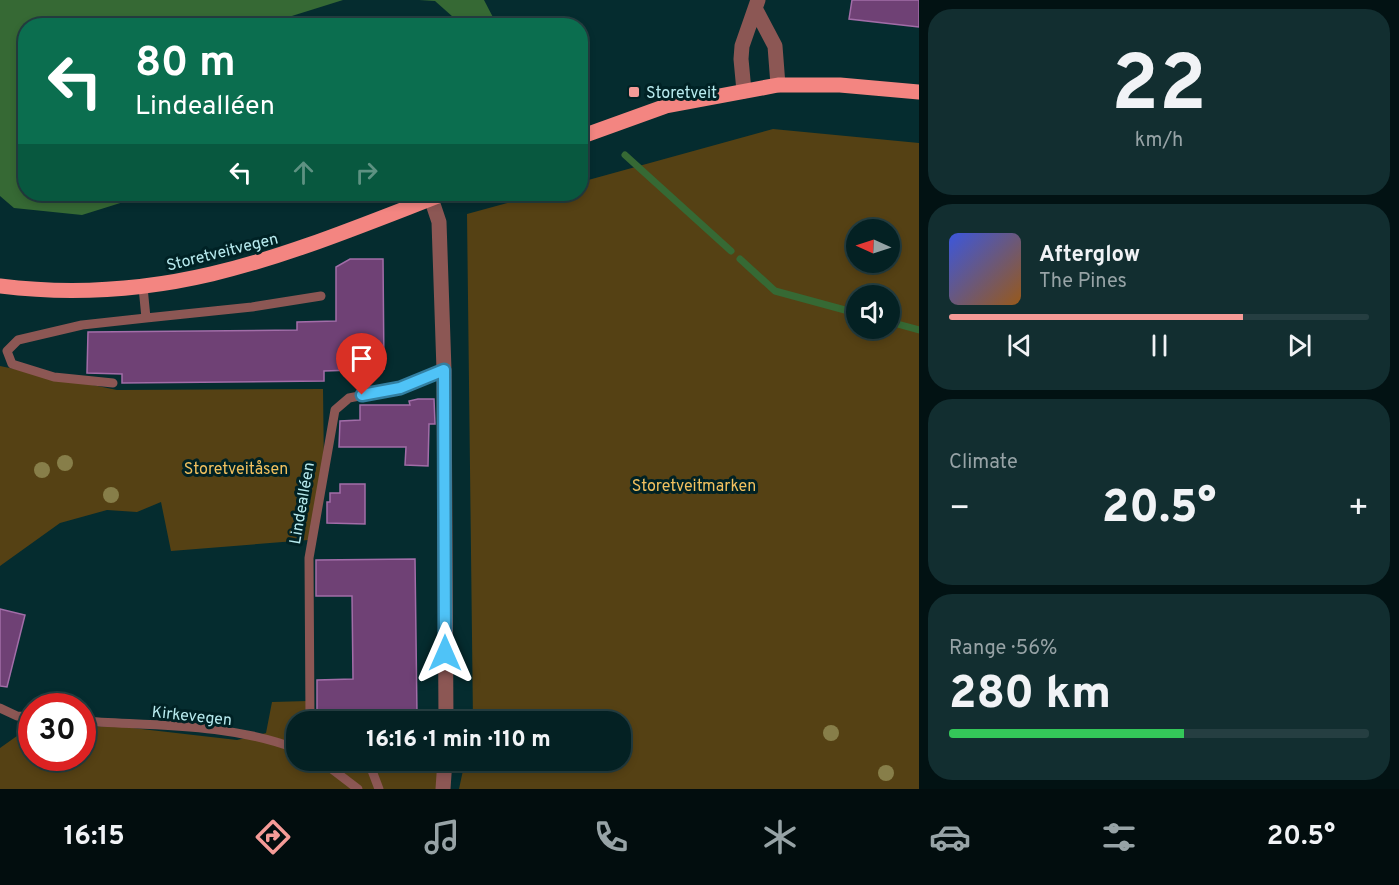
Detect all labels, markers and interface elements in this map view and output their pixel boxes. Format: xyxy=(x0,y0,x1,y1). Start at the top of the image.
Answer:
text: 80 m xyxy=(135,38,236,91)
text: 22 xyxy=(1111,39,1207,138)
icon: left xyxy=(36,42,114,120)
place label: Storetveit xyxy=(646,84,717,104)
marker: Storetveit xyxy=(627,85,641,99)
text: Lindealléen xyxy=(135,90,275,124)
text: km/h xyxy=(1135,128,1183,154)
icon: left xyxy=(224,156,257,189)
icon: ahead xyxy=(287,156,320,189)
icon: right xyxy=(350,156,383,189)
north arrow xyxy=(846,219,900,273)
map controls xyxy=(846,219,900,339)
street label: Storetveitvegen xyxy=(165,229,280,276)
text: Afterglow xyxy=(1039,242,1140,269)
text: The Pines xyxy=(1039,269,1127,295)
button: sound xyxy=(846,285,900,339)
icon: previous xyxy=(1003,329,1036,362)
icon: pause xyxy=(1143,329,1176,362)
icon: next xyxy=(1283,329,1316,362)
pin xyxy=(336,333,387,395)
icon: arrive xyxy=(345,342,378,375)
text: Climate xyxy=(949,450,1018,476)
park label: Storetveitåsen xyxy=(184,460,288,480)
street label: Lindealléen xyxy=(286,461,320,546)
park label: Storetveitmarken xyxy=(632,477,756,497)
text: 20.5° xyxy=(1102,481,1216,538)
text: − xyxy=(949,489,970,531)
text: + xyxy=(1348,489,1369,531)
position arrow xyxy=(413,621,477,685)
text: Range · 56% xyxy=(949,636,1058,662)
text: 280 km xyxy=(949,667,1111,724)
speed limit sign: 30 xyxy=(18,693,96,771)
street label: Kirkevegen xyxy=(151,703,233,731)
text: 16:16 · 1 min · 110 m xyxy=(366,727,551,754)
icon: directions xyxy=(252,816,294,858)
icon: music xyxy=(421,816,463,858)
icon: phone xyxy=(590,816,632,858)
icon: climate xyxy=(759,816,801,858)
icon: car xyxy=(929,816,971,858)
icon: filters xyxy=(1098,816,1140,858)
text: 16:15 xyxy=(64,820,125,854)
text: 20.5° xyxy=(1267,820,1335,854)

